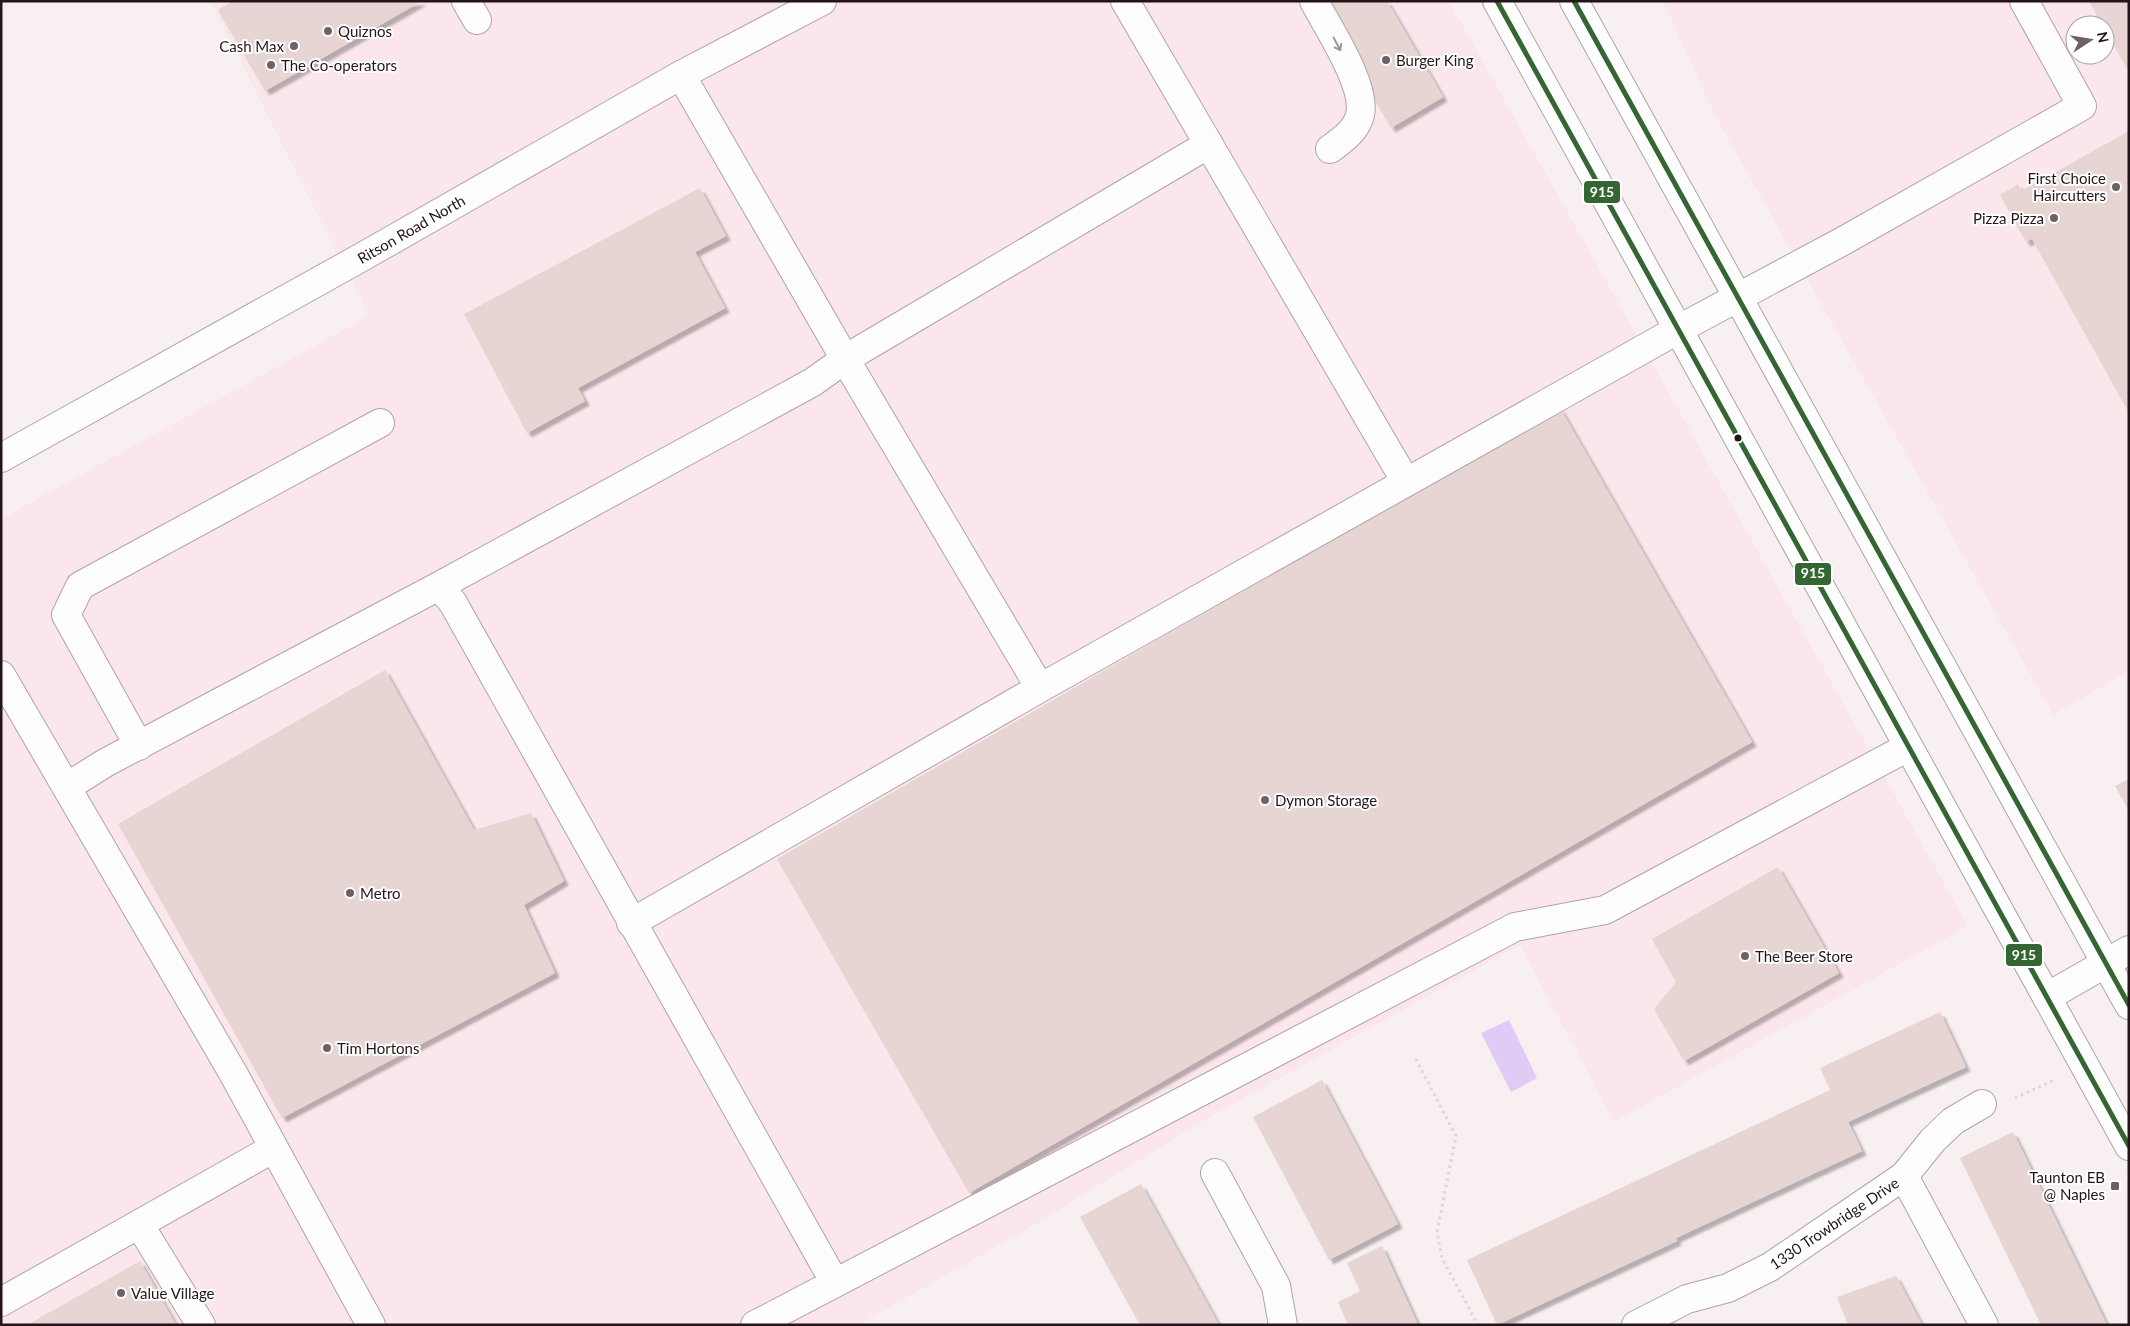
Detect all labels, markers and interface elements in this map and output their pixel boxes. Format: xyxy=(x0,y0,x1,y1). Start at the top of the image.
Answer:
north arrow xyxy=(2065,15,2115,65)
place label: Quiznos xyxy=(338,22,392,40)
marker: Quiznos xyxy=(322,25,334,37)
text: N xyxy=(2094,30,2113,44)
one-way arrow xyxy=(1333,36,1343,51)
place label: Cash Max xyxy=(219,37,285,55)
marker: Cash Max xyxy=(288,40,300,52)
place label: Burger King xyxy=(1396,51,1474,69)
marker: Burger King xyxy=(1380,54,1392,66)
place label: The Co-operators xyxy=(281,56,397,74)
marker: The Co-operators xyxy=(265,59,277,71)
place label: First Choice Haircutters xyxy=(2027,169,2106,204)
line badge: 915 xyxy=(1583,180,1621,204)
marker: First Choice Haircutters xyxy=(2110,181,2122,193)
text: 915 xyxy=(1590,183,1614,200)
street label: Ritson Road North xyxy=(354,191,468,267)
place label: Pizza Pizza xyxy=(1973,209,2044,227)
marker: Pizza Pizza xyxy=(2048,212,2060,224)
unlabelled marker xyxy=(1733,433,1743,443)
line badge: 915 xyxy=(1794,562,1832,586)
text: 915 xyxy=(1801,564,1825,581)
place label: Dymon Storage xyxy=(1275,791,1377,809)
marker: Dymon Storage xyxy=(1259,794,1271,806)
place label: Metro xyxy=(360,884,401,902)
marker: Metro xyxy=(344,887,356,899)
line badge: 915 xyxy=(2005,943,2043,967)
text: 915 xyxy=(2012,946,2036,963)
place label: The Beer Store xyxy=(1755,947,1853,965)
marker: The Beer Store xyxy=(1739,950,1751,962)
place label: Tim Hortons xyxy=(337,1039,419,1057)
marker: Tim Hortons xyxy=(321,1042,333,1054)
place label: Taunton EB @ Naples xyxy=(2029,1168,2105,1203)
street label: 1330 Trowbridge Drive xyxy=(1766,1173,1902,1273)
marker: Taunton EB @ Naples xyxy=(2109,1180,2121,1192)
place label: Value Village xyxy=(131,1284,215,1302)
marker: Value Village xyxy=(115,1287,127,1299)

